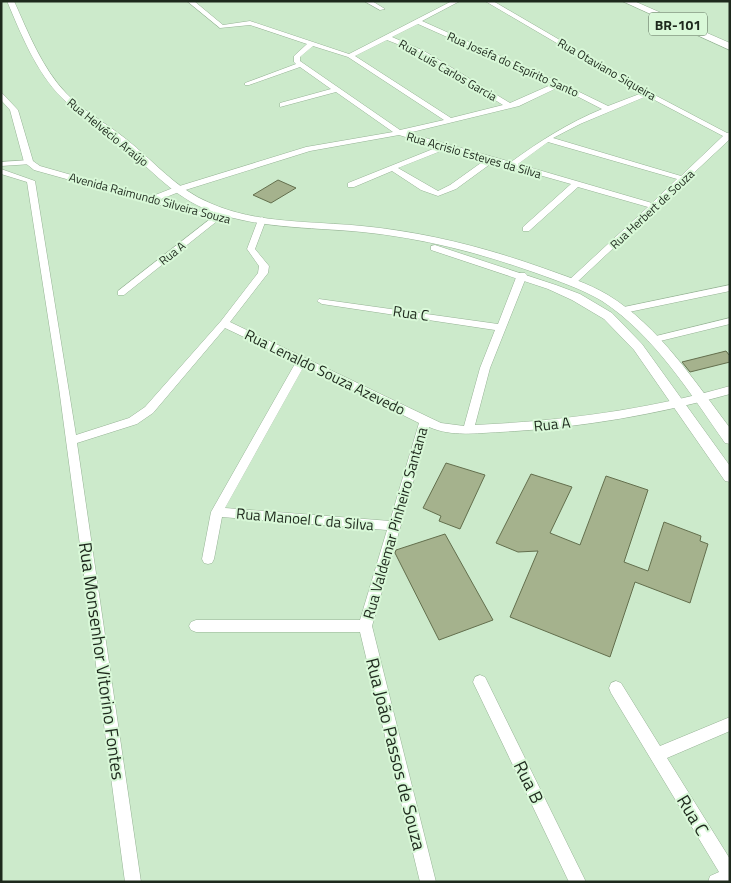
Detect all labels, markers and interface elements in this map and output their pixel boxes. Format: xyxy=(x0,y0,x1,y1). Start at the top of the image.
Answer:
road number: BR-101 xyxy=(649,12,707,36)
street label: Rua Joséfa do Espírito Santo xyxy=(444,26,582,102)
street label: Rua Otaviano Siqueira xyxy=(554,33,660,105)
street label: Rua Luís Carlos Garcia xyxy=(395,34,501,106)
street label: Rua Helvécio Araújo xyxy=(63,93,153,171)
street label: Rua Acrisio Esteves da Silva xyxy=(404,127,544,183)
street label: Rua Herbert de Souza xyxy=(605,165,699,253)
street label: Avenida Raimundo Silveira Souza xyxy=(67,167,233,229)
street label: Rua A xyxy=(155,236,189,270)
street label: Rua C xyxy=(392,299,430,327)
street label: Rua Lenaldo Souza Azevedo xyxy=(241,323,409,421)
street label: Rua A xyxy=(532,411,572,437)
street label: Rua Valdemar Pinheiro Santana xyxy=(357,424,434,622)
street label: Rua Manoel C da Silva xyxy=(235,502,375,537)
street label: Rua Monsenhor Vitorino Fontes xyxy=(72,540,132,782)
street label: Rua João Passos de Souza xyxy=(359,655,433,853)
street label: Rua B xyxy=(507,756,551,808)
street label: Rua C xyxy=(670,789,716,841)

